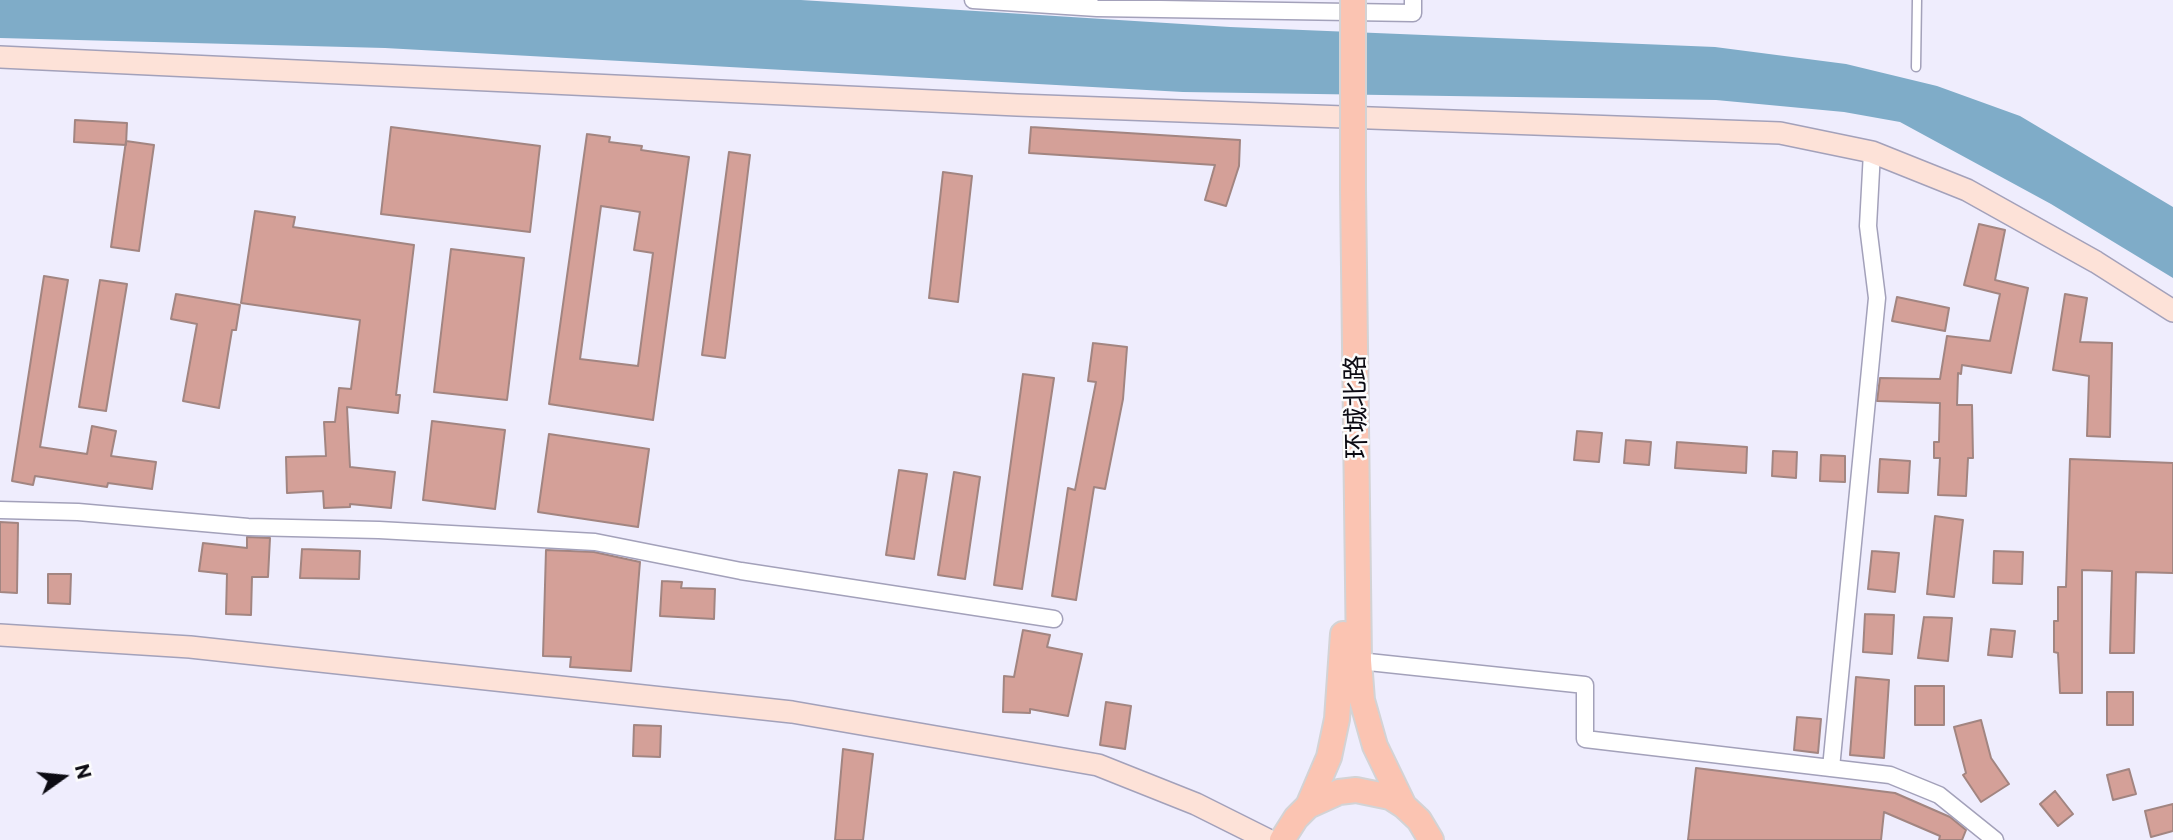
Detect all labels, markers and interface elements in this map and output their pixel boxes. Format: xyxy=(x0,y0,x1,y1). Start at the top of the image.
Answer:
street label: 环城北路 xyxy=(1339,355,1373,459)
north arrow xyxy=(28,742,98,812)
text: N xyxy=(71,762,97,781)

